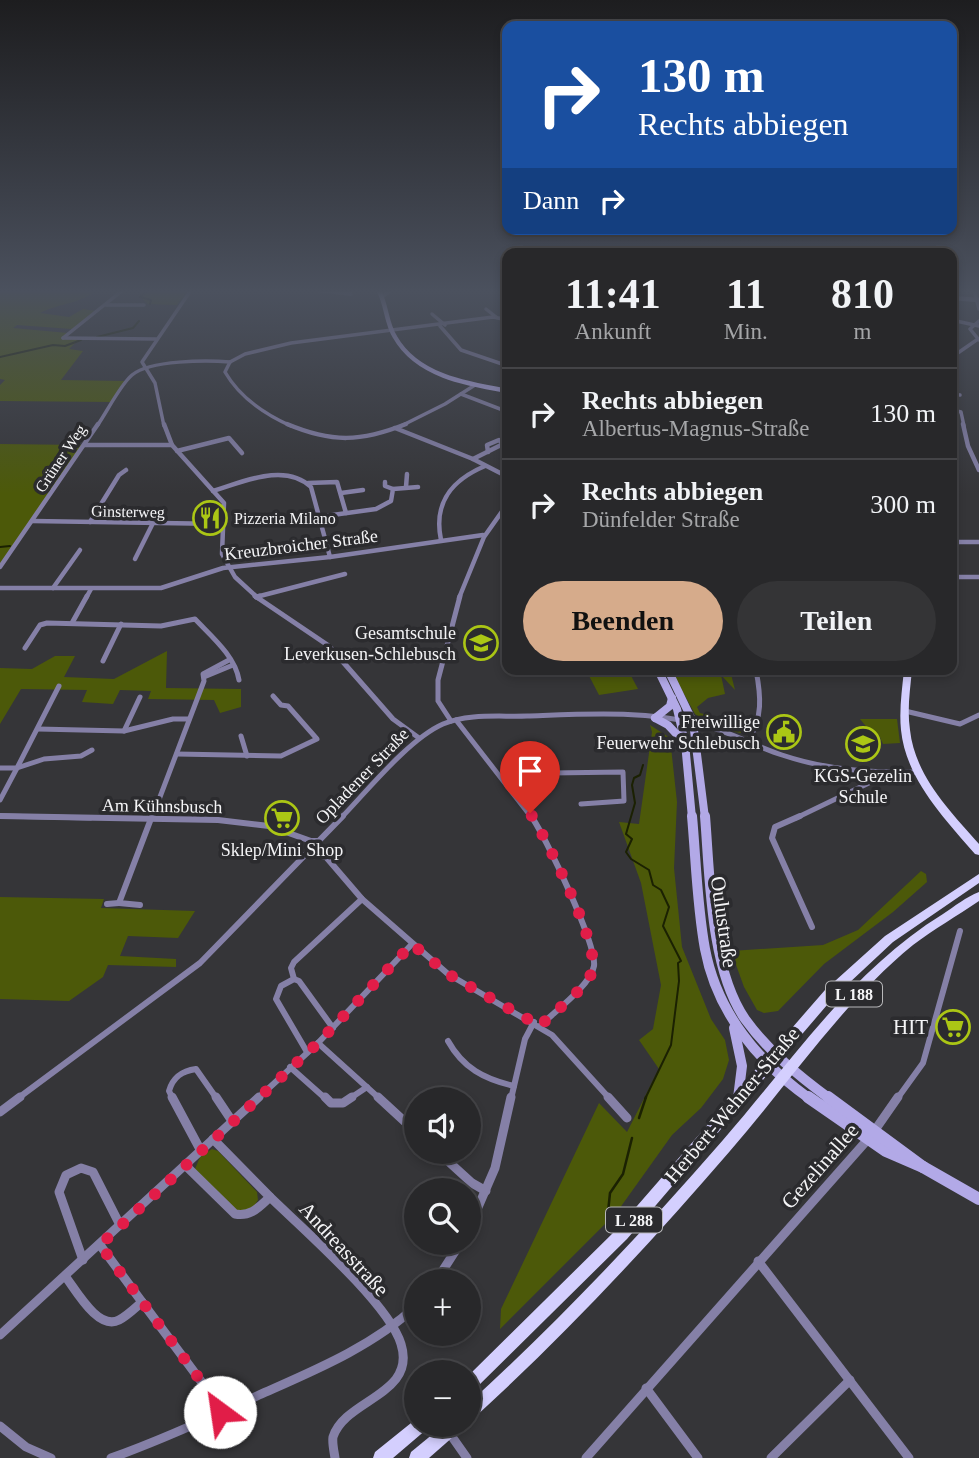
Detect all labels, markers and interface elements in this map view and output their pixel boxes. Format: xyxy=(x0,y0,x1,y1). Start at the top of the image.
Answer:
text: 130 m xyxy=(638,48,765,103)
icon: right xyxy=(523,49,614,140)
text: Rechts abbiegen xyxy=(638,106,849,142)
icon: right xyxy=(593,182,631,220)
text: Dann xyxy=(523,186,579,215)
text: 11:41 xyxy=(565,271,661,317)
text: 11 xyxy=(726,271,766,317)
text: 810 xyxy=(831,271,894,317)
text: Ankunft xyxy=(575,319,651,344)
text: Min. xyxy=(724,319,768,344)
text: m xyxy=(853,319,871,344)
text: Rechts abbiegen xyxy=(582,386,763,415)
icon: right xyxy=(523,395,561,433)
text: 130 m xyxy=(870,399,936,428)
text: Albertus-Magnus-Straße xyxy=(582,416,809,441)
street label: Grüner Weg xyxy=(32,421,90,496)
text: Rechts abbiegen xyxy=(582,477,763,506)
icon: right xyxy=(523,486,561,524)
text: 300 m xyxy=(870,490,936,519)
restaurant icon: Pizzeria Milano xyxy=(191,499,229,537)
street label: Ginsterweg xyxy=(91,502,165,522)
text: Dünfelder Straße xyxy=(582,507,740,532)
place label: Pizzeria Milano xyxy=(234,510,336,527)
street label: Kreuzbroicher Straße xyxy=(223,526,379,564)
button: Beenden xyxy=(523,581,723,661)
button: Teilen xyxy=(737,581,936,661)
place label: Gesamtschule Leverkusen-Schlebusch xyxy=(284,623,456,664)
school or university icon: Gesamtschule Leverkusen-Schlebusch xyxy=(462,624,500,662)
place label: Freiwillige Feuerwehr Schlebusch xyxy=(597,712,760,753)
public building icon: Freiwillige Feuerwehr Schlebusch xyxy=(765,713,803,751)
street label: Opladener Straße xyxy=(311,724,413,828)
school or university icon: KGS-Gezelin Schule xyxy=(844,725,882,763)
pin xyxy=(500,741,560,813)
icon: arrive xyxy=(511,752,549,790)
place label: KGS-Gezelin Schule xyxy=(814,766,912,807)
street label: Am Kühnsbusch xyxy=(102,795,222,817)
supermarket icon: Sklep/Mini Shop xyxy=(263,799,301,837)
place label: Sklep/Mini Shop xyxy=(221,840,343,860)
street label: Oulustraße xyxy=(706,875,742,969)
road number: L 188 xyxy=(826,982,882,1006)
supermarket icon: HIT xyxy=(934,1008,972,1046)
place label: HIT xyxy=(893,1015,928,1039)
street label: Herbert-Wehner-Straße xyxy=(660,1022,804,1188)
map controls xyxy=(404,1087,481,1437)
button: sound xyxy=(404,1087,481,1164)
street label: Gezelinallee xyxy=(777,1119,863,1213)
button: search xyxy=(404,1178,481,1255)
street label: Andreasstraße xyxy=(294,1197,394,1301)
road number: L 288 xyxy=(606,1208,662,1232)
button: + xyxy=(404,1269,481,1346)
button: − xyxy=(404,1360,481,1437)
position arrow xyxy=(183,1375,257,1449)

